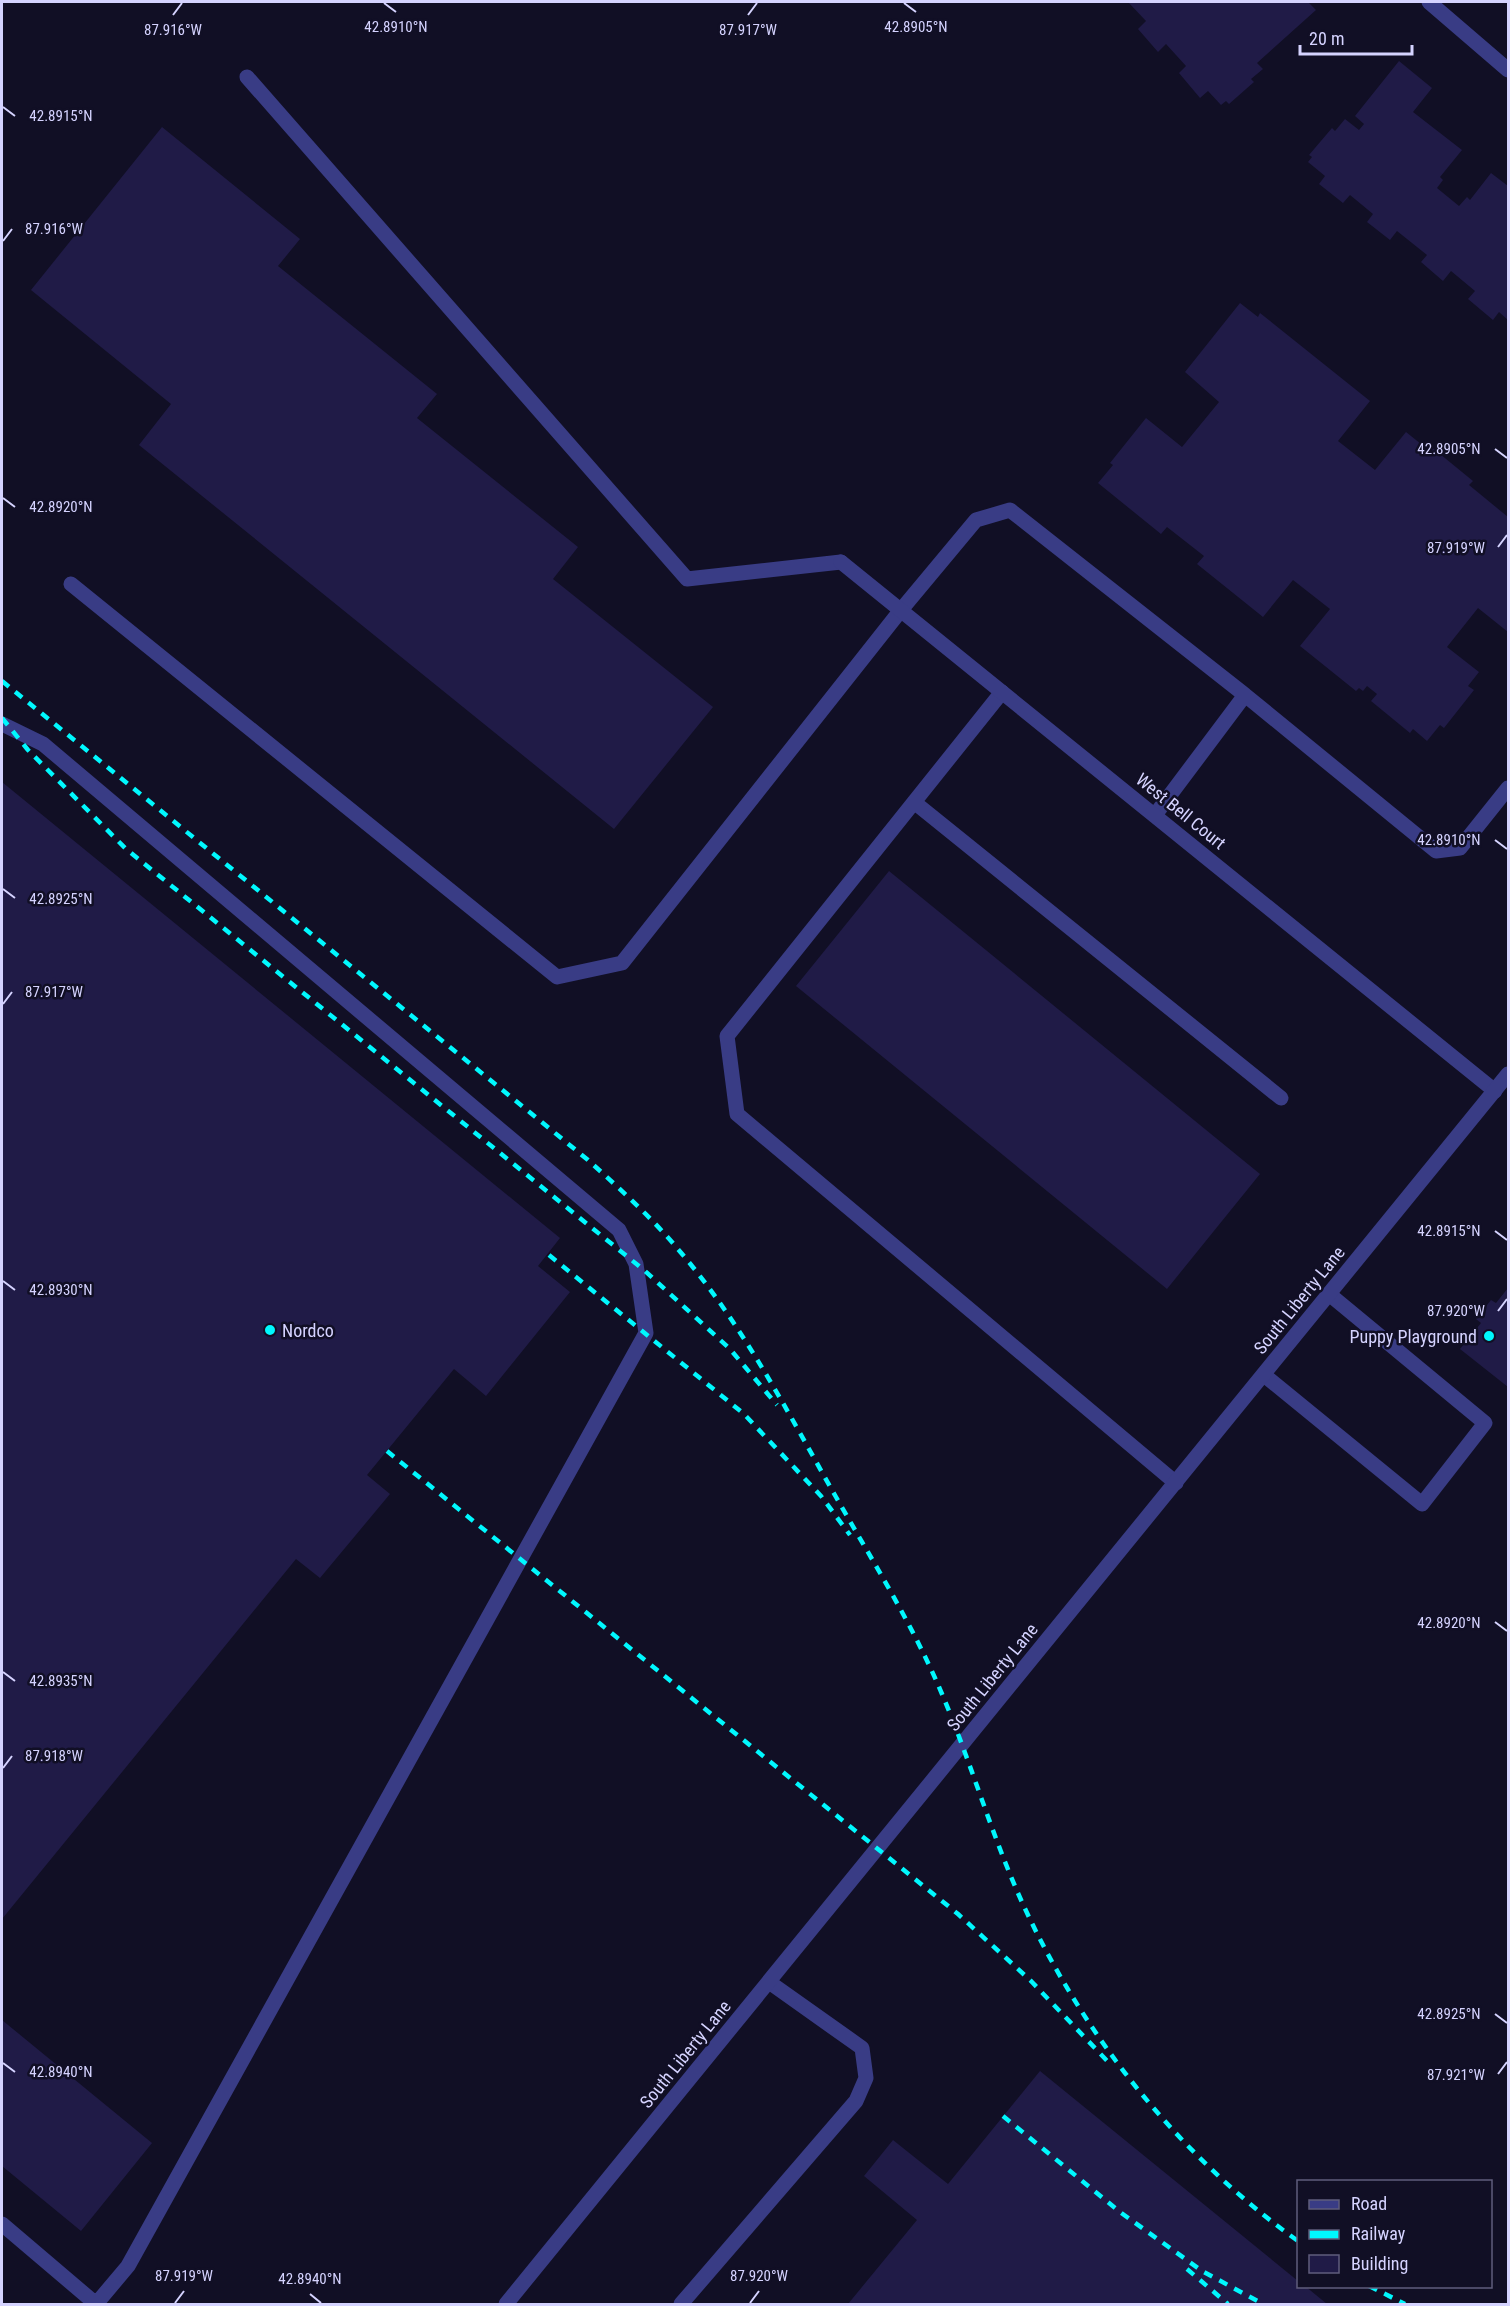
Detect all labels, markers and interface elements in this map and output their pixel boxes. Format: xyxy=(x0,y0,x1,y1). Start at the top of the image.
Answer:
text: 42.8910°N xyxy=(364,18,428,36)
text: 42.8905°N xyxy=(884,18,948,36)
scale bar xyxy=(1300,18,1412,56)
text: 87.916°W xyxy=(144,21,203,39)
text: 87.917°W xyxy=(719,21,778,39)
text: 20 m xyxy=(1309,28,1344,49)
text: 42.8915°N xyxy=(29,107,93,125)
text: 87.916°W xyxy=(25,220,84,238)
text: 42.8905°N xyxy=(1417,440,1481,458)
text: 42.8920°N xyxy=(29,498,93,516)
text: 87.919°W xyxy=(1427,539,1486,557)
street label: West Bell Court xyxy=(1132,768,1230,854)
text: 42.8910°N xyxy=(1417,831,1481,849)
text: 42.8925°N xyxy=(29,890,93,908)
text: 87.917°W xyxy=(25,983,84,1001)
text: 42.8915°N xyxy=(1417,1222,1481,1240)
street label: South Liberty Lane xyxy=(1249,1242,1349,1358)
text: 42.8930°N xyxy=(29,1281,93,1299)
text: 87.920°W xyxy=(1427,1302,1486,1320)
place label: Nordco xyxy=(282,1320,334,1341)
marker: Nordco xyxy=(263,1323,277,1337)
place label: Puppy Playground xyxy=(1349,1326,1477,1347)
marker: Puppy Playground xyxy=(1482,1329,1496,1343)
text: 42.8920°N xyxy=(1417,1614,1481,1632)
street label: South Liberty Lane xyxy=(942,1619,1042,1735)
text: 42.8935°N xyxy=(29,1672,93,1690)
text: 87.918°W xyxy=(25,1747,84,1765)
street label: South Liberty Lane xyxy=(635,1996,735,2112)
text: 42.8925°N xyxy=(1417,2005,1481,2023)
text: 42.8940°N xyxy=(29,2063,93,2081)
text: 87.921°W xyxy=(1427,2066,1486,2084)
legend xyxy=(1297,2180,1492,2288)
text: Road xyxy=(1351,2193,1387,2214)
text: Railway xyxy=(1351,2223,1406,2244)
text: Building xyxy=(1351,2253,1408,2274)
text: 87.919°W xyxy=(155,2267,214,2285)
text: 87.920°W xyxy=(730,2267,789,2285)
text: 42.8940°N xyxy=(278,2270,342,2288)

